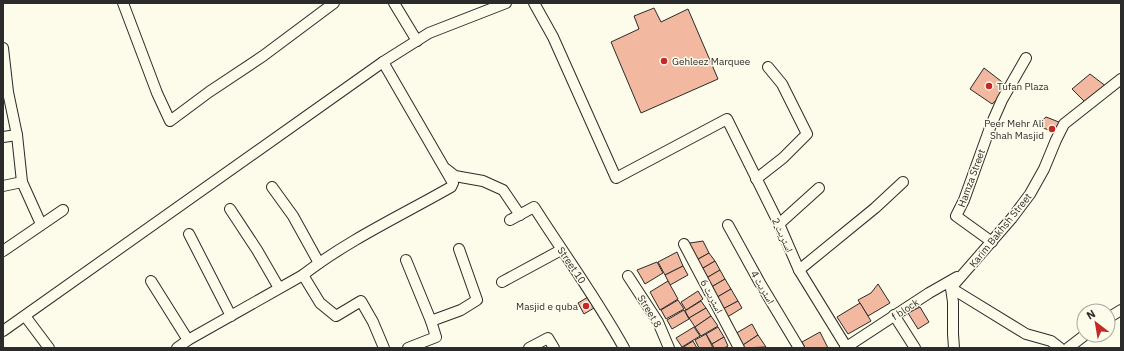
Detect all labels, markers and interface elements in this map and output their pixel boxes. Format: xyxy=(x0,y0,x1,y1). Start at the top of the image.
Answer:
place label: Gehleez Marquee xyxy=(672,55,751,68)
marker: Gehleez Marquee xyxy=(659,56,669,66)
place label: Tufan Plaza xyxy=(997,80,1049,93)
marker: Tufan Plaza xyxy=(984,81,994,91)
place label: Peer Mehr Ali Shah Masjid xyxy=(984,117,1044,142)
marker: Peer Mehr Ali Shah Masjid xyxy=(1047,124,1057,134)
street label: Hamza Street xyxy=(955,147,988,209)
street label: Karim Bakhsh Street xyxy=(966,190,1035,270)
street label: اسٹریٹ 2 xyxy=(769,216,796,255)
street label: Street 10 xyxy=(555,244,589,286)
street label: اسٹریٹ 4 xyxy=(748,268,777,306)
street label: اسٹریٹ 6 xyxy=(697,277,726,315)
street label: Street 8 xyxy=(635,293,664,330)
street label: f block xyxy=(889,295,922,323)
place label: Masjid e quba xyxy=(516,300,579,313)
marker: Masjid e quba xyxy=(581,301,591,311)
north arrow xyxy=(1076,303,1116,343)
text: N xyxy=(1084,306,1098,322)

